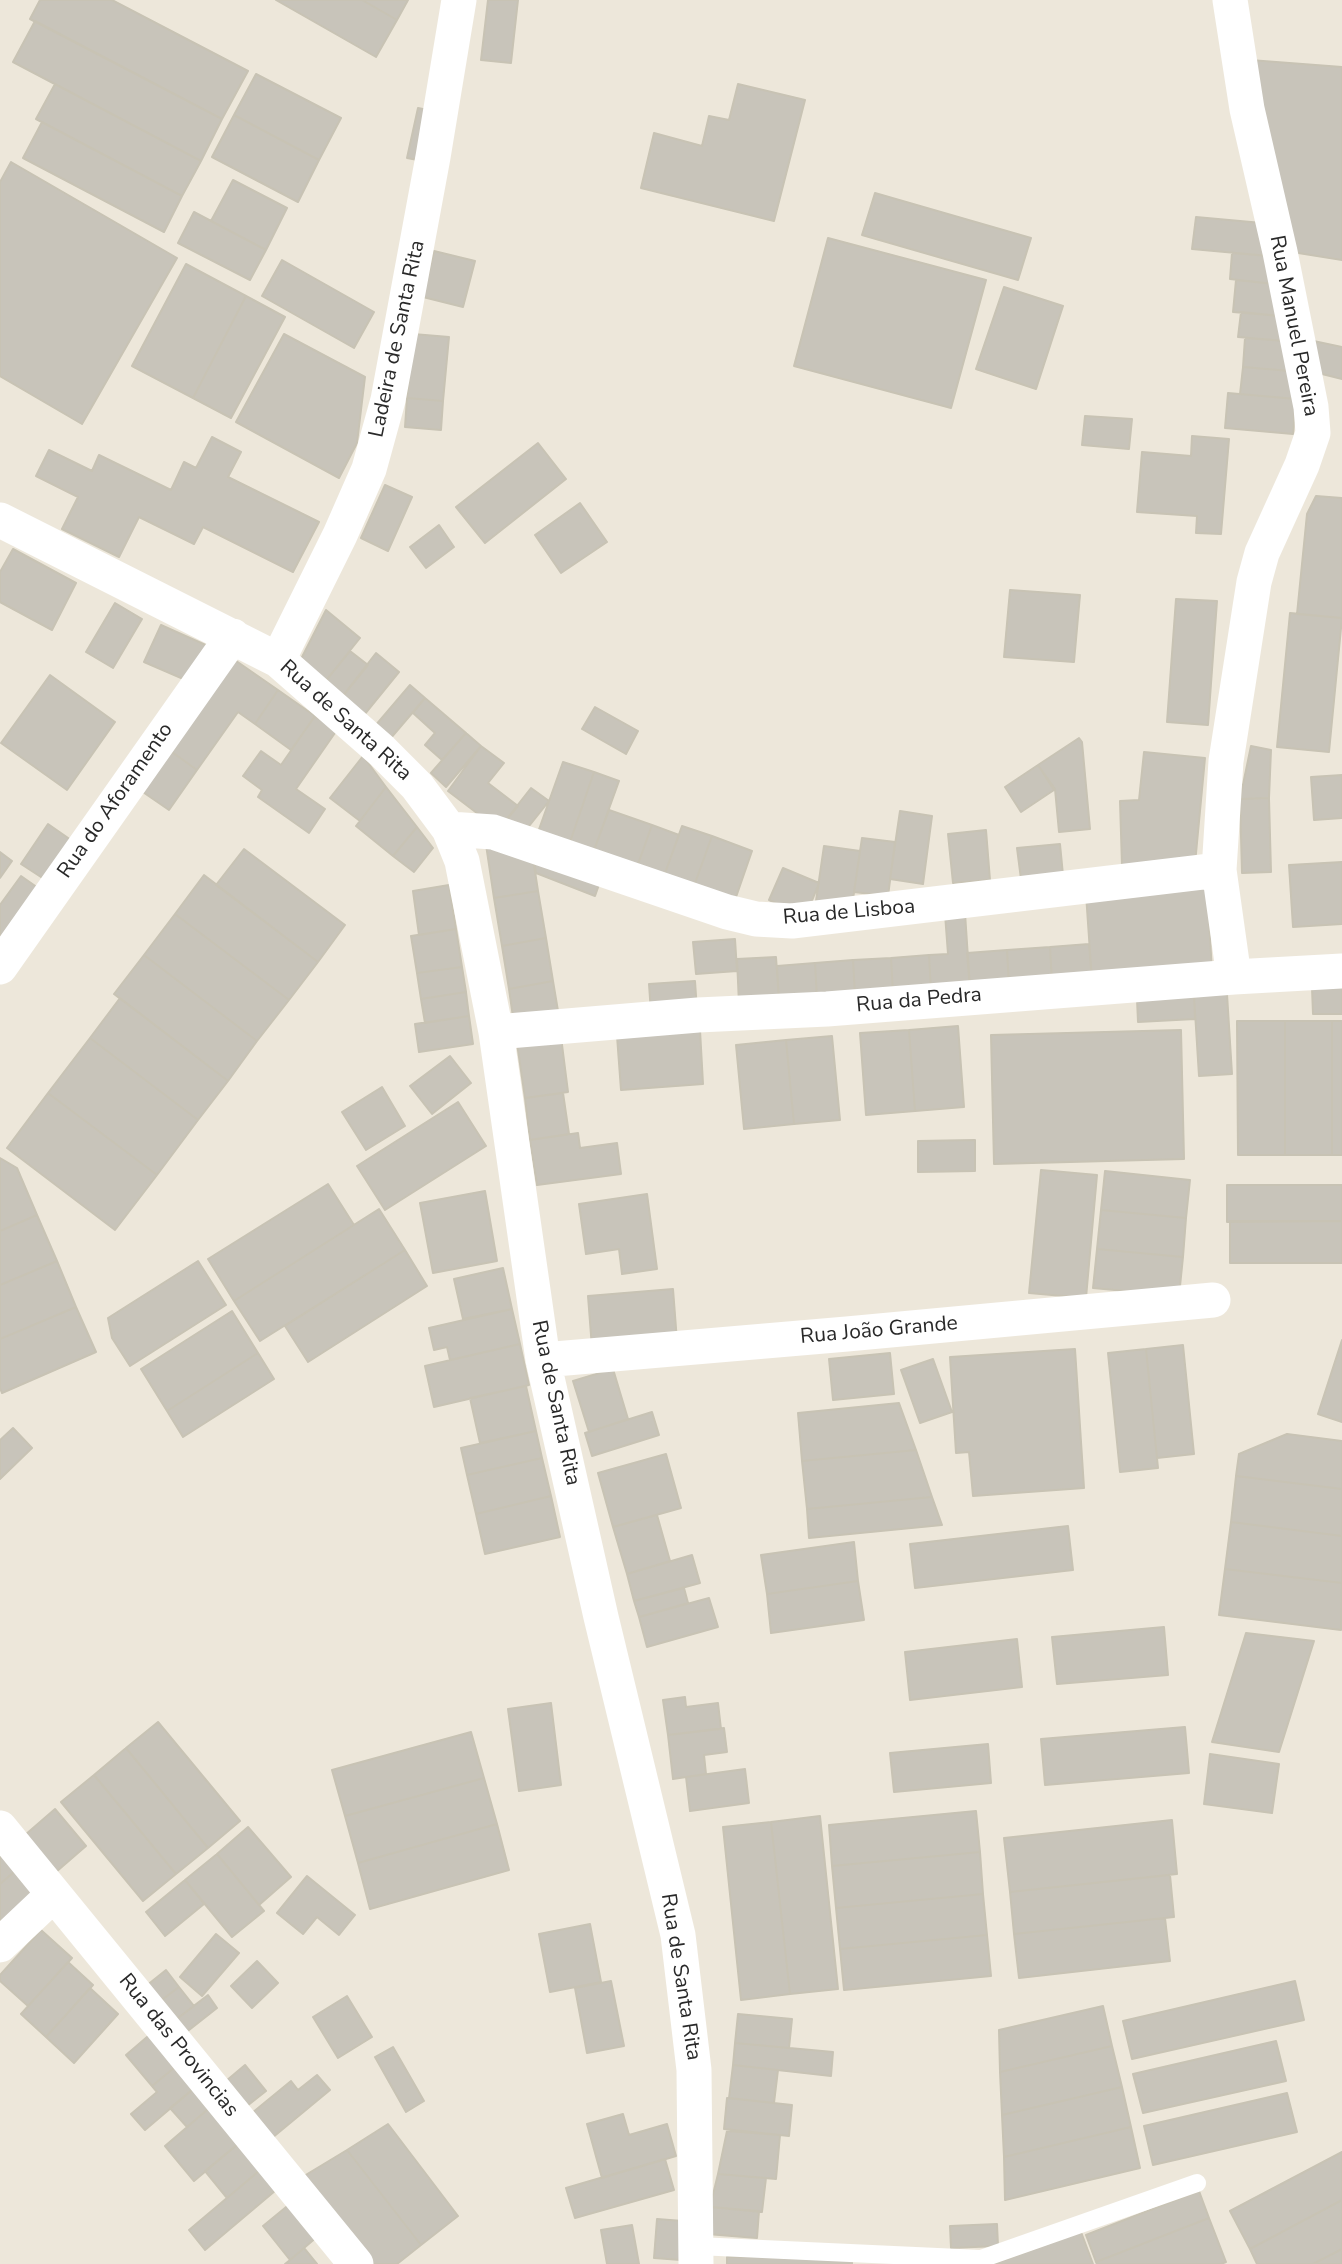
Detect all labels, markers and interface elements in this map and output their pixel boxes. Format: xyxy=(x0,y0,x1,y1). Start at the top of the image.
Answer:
street label: Rua Manuel Pereira xyxy=(1263,233,1323,419)
street label: Ladeira de Santa Rita xyxy=(365,238,431,440)
street label: Rua de Santa Rita xyxy=(274,655,416,787)
street label: Rua do Aforamento xyxy=(53,719,179,883)
street label: Rua de Lisboa xyxy=(782,895,916,931)
street label: Rua da Pedra xyxy=(855,983,983,1019)
street label: Rua João Grande xyxy=(799,1312,959,1350)
street label: Rua de Santa Rita xyxy=(525,1318,585,1488)
street label: Rua de Santa Rita xyxy=(654,1892,706,2062)
street label: Rua das Provincias xyxy=(113,1969,243,2123)

